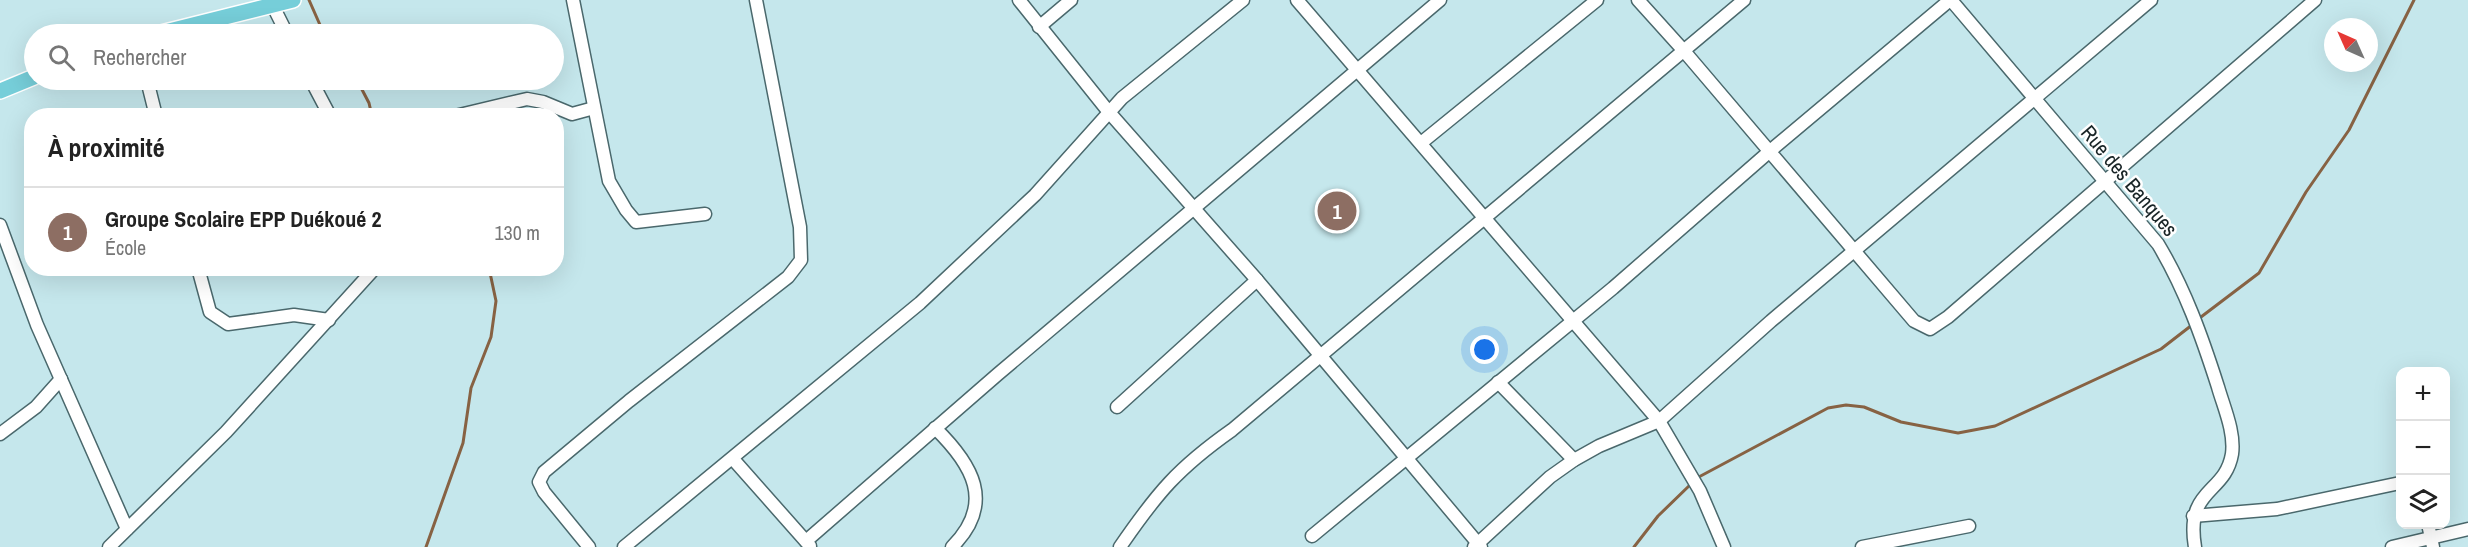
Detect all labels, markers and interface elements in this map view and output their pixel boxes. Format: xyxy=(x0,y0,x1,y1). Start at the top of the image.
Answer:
north arrow xyxy=(2324,18,2378,72)
search box xyxy=(24,24,564,90)
icon: search xyxy=(45,41,78,74)
text: Rechercher xyxy=(93,42,186,72)
street label: Rue des Banques xyxy=(2074,119,2184,242)
text: À proximité xyxy=(48,130,165,165)
pin: 1 xyxy=(1318,188,1356,234)
text: Groupe Scolaire EPP Duékoué 2 xyxy=(105,204,381,234)
text: 1 xyxy=(63,219,72,246)
text: 130 m xyxy=(494,219,540,246)
text: École xyxy=(105,234,146,261)
your location xyxy=(1470,335,1499,364)
map controls xyxy=(2396,367,2450,529)
button: + xyxy=(2396,367,2450,421)
button: − xyxy=(2396,421,2450,475)
button: layers xyxy=(2396,475,2450,529)

